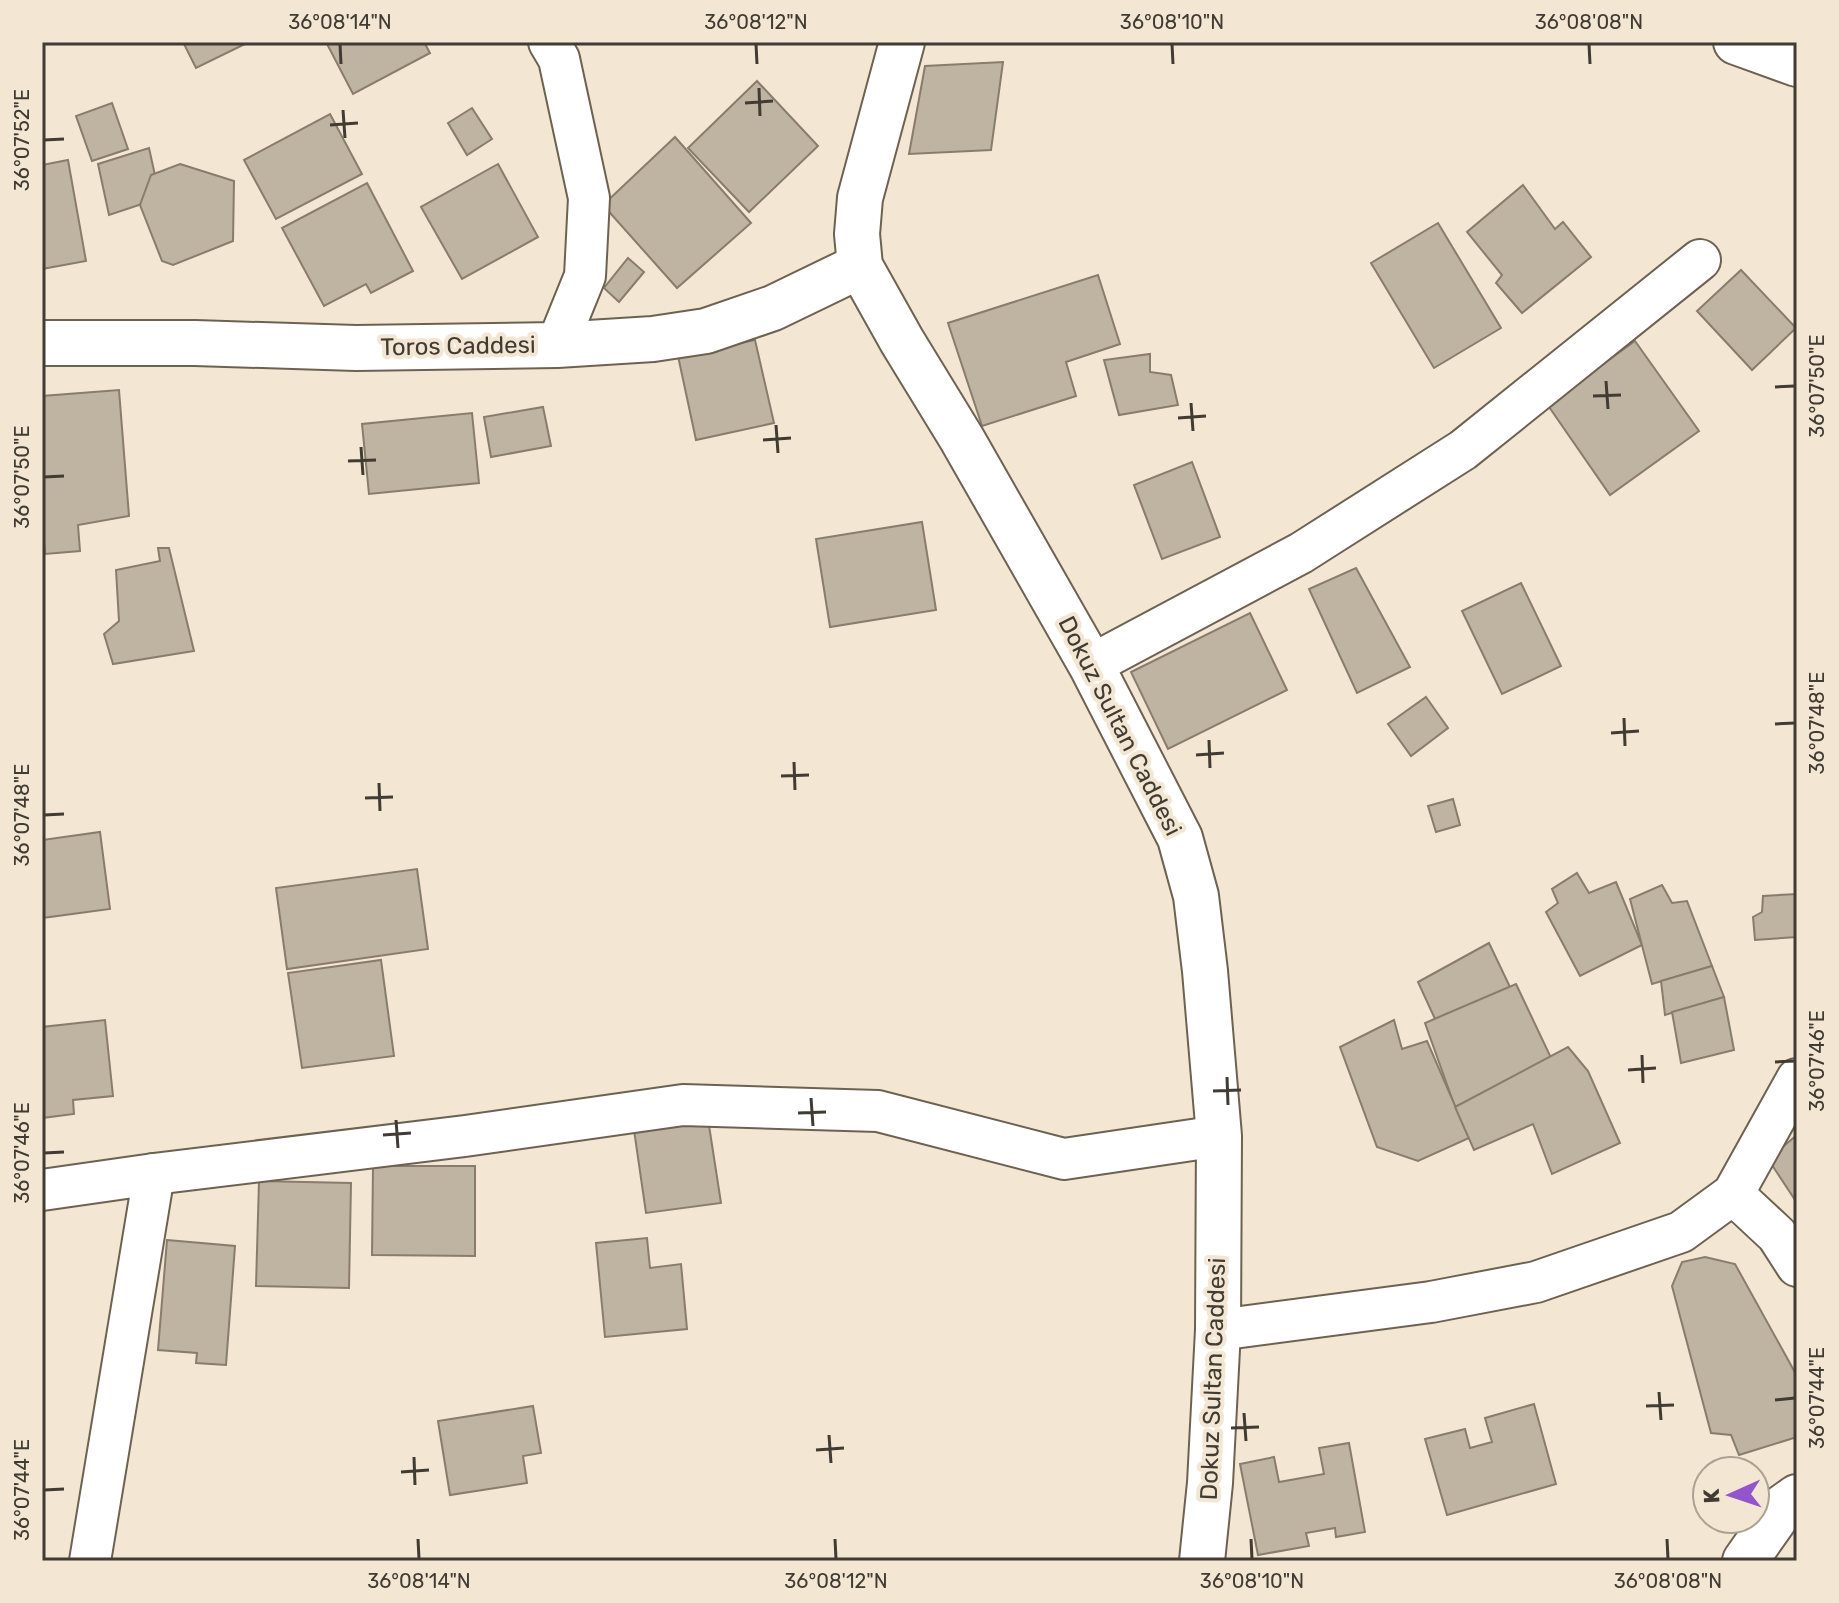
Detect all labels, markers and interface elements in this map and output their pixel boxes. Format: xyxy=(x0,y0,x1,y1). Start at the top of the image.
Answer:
text: 36°08'14"N xyxy=(288,10,392,34)
text: 36°08'12"N xyxy=(704,10,808,34)
text: 36°08'10"N xyxy=(1120,10,1224,34)
text: 36°08'08"N xyxy=(1535,10,1643,34)
text: 36°07'52"E xyxy=(10,89,34,191)
street label: Toros Caddesi xyxy=(380,331,536,361)
text: 36°07'50"E xyxy=(1805,334,1829,438)
text: 36°07'50"E xyxy=(10,425,34,529)
street label: Dokuz Sultan Caddesi xyxy=(1052,611,1188,841)
text: 36°07'48"E xyxy=(1805,672,1829,774)
text: 36°07'48"E xyxy=(10,764,34,866)
text: 36°07'46"E xyxy=(1805,1010,1829,1112)
text: 36°07'46"E xyxy=(10,1102,34,1204)
street label: Dokuz Sultan Caddesi xyxy=(1195,1257,1231,1501)
text: 36°07'44"E xyxy=(1805,1347,1829,1449)
text: 36°07'44"E xyxy=(10,1439,34,1541)
north arrow xyxy=(1691,1455,1771,1535)
text: K xyxy=(1698,1488,1725,1504)
text: 36°08'14"N xyxy=(367,1569,471,1593)
text: 36°08'12"N xyxy=(784,1569,888,1593)
text: 36°08'10"N xyxy=(1200,1569,1304,1593)
text: 36°08'08"N xyxy=(1614,1569,1722,1593)

